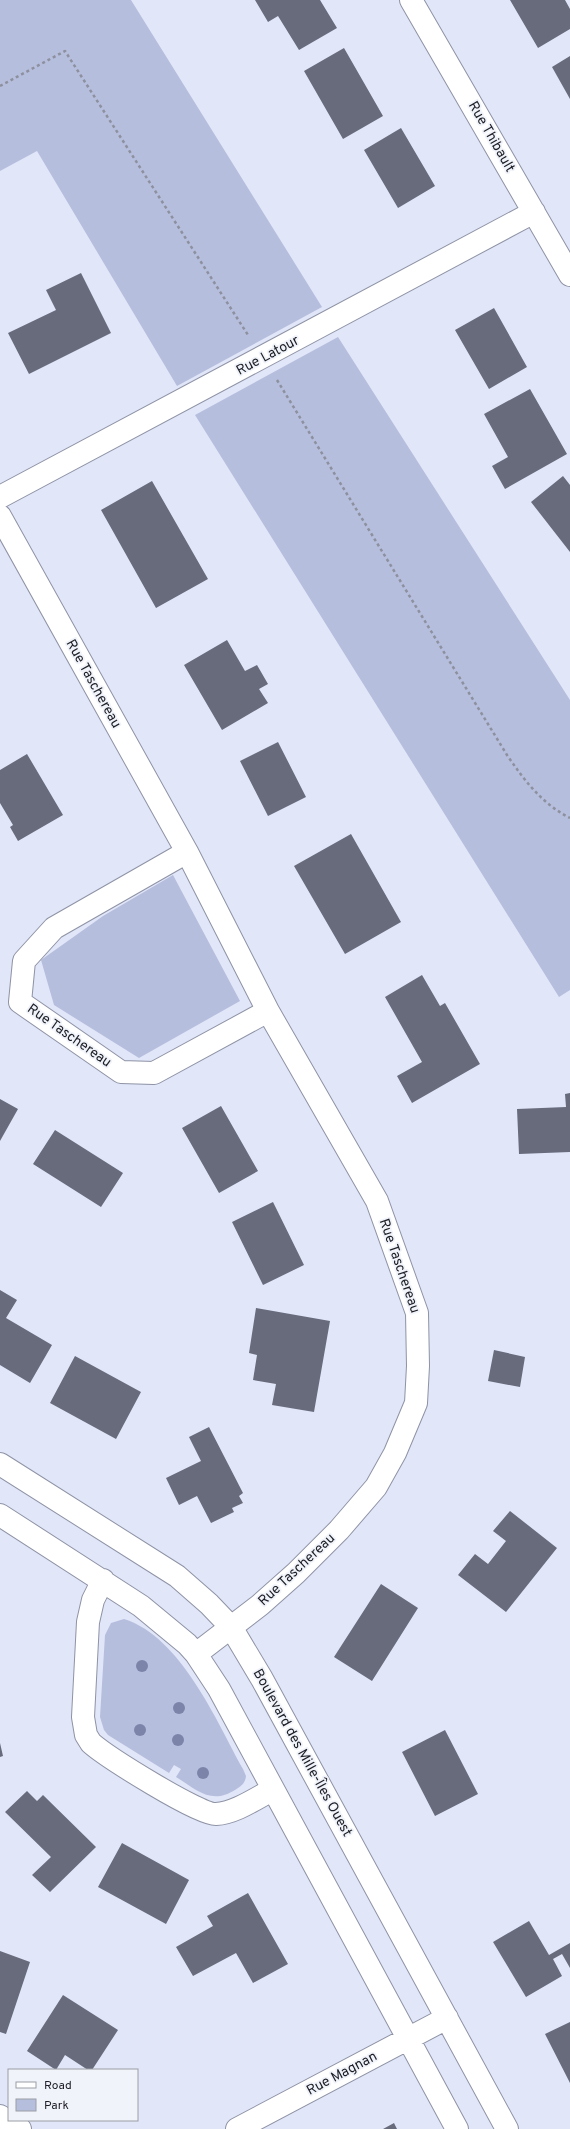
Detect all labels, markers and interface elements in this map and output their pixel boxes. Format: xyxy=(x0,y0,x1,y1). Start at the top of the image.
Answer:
street label: Rue Thibault xyxy=(464,99,518,175)
street label: Rue Latour xyxy=(233,332,303,380)
street label: Rue Taschereau xyxy=(62,637,124,731)
street label: Rue Taschereau xyxy=(24,1001,114,1071)
street label: Rue Taschereau xyxy=(375,1217,423,1315)
street label: Rue Taschereau xyxy=(255,1530,339,1610)
street label: Boulevard des Mille-Îles Ouest xyxy=(249,1666,356,1840)
street label: Rue Magnan xyxy=(304,2048,380,2100)
legend xyxy=(8,2069,138,2121)
text: Road xyxy=(44,2078,72,2094)
text: Park xyxy=(44,2098,69,2114)

